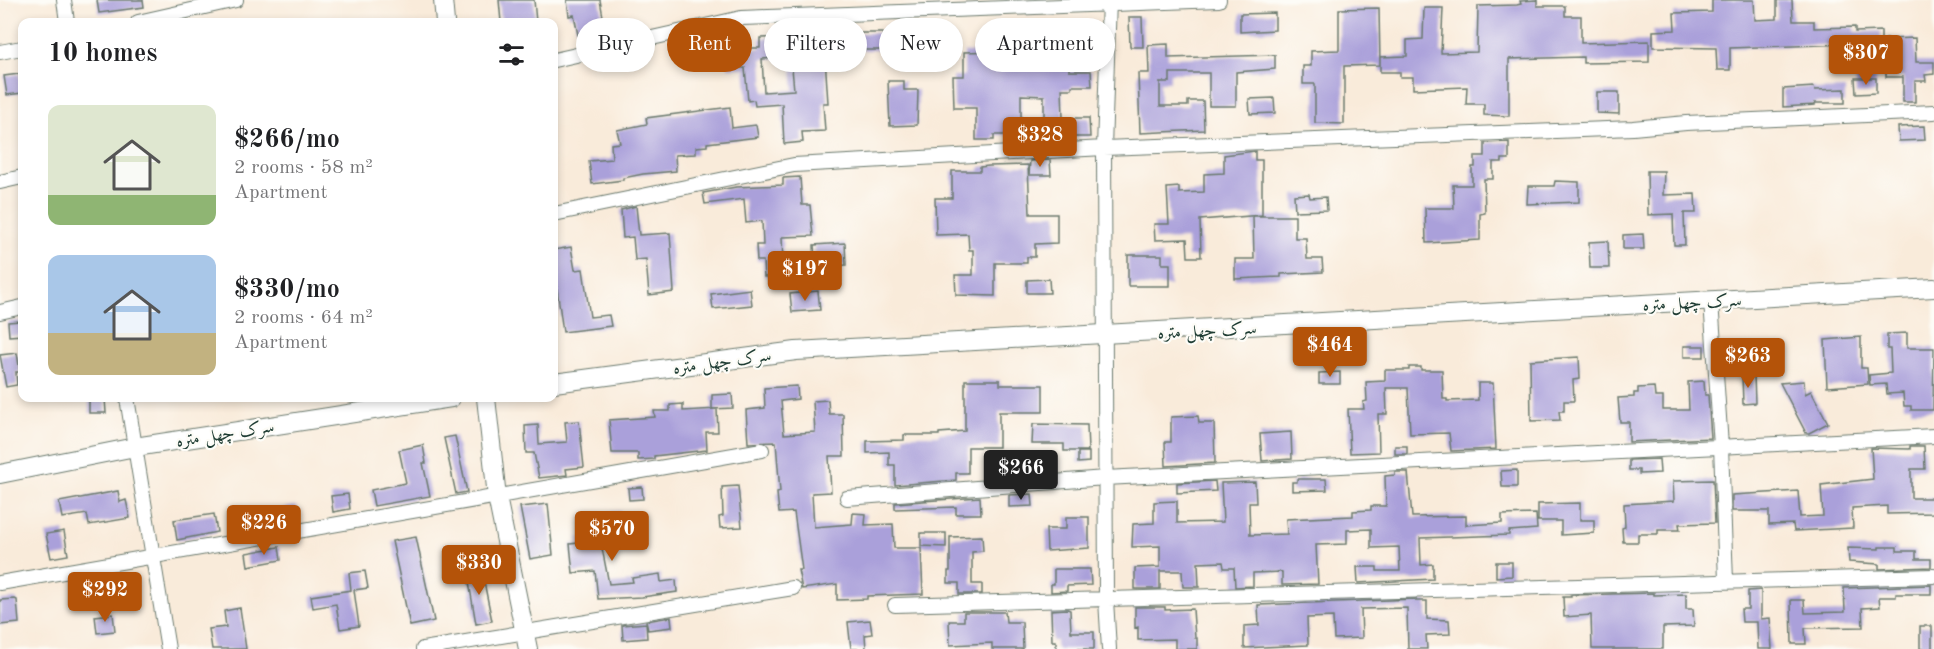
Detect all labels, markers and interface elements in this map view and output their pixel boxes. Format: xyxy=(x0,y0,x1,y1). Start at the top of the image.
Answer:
chip: Buy xyxy=(576,18,655,72)
chip: Rent xyxy=(667,18,752,72)
chip: Filters xyxy=(764,18,867,72)
chip: New xyxy=(879,18,963,72)
chip: Apartment xyxy=(975,18,1115,72)
pin: $307 xyxy=(1830,35,1902,86)
icon: filters xyxy=(495,38,528,71)
text: 10 homes xyxy=(48,41,157,67)
text: $307 xyxy=(1843,44,1889,64)
pin: $328 xyxy=(1004,117,1076,168)
text: $328 xyxy=(1017,126,1063,146)
text: $266/mo xyxy=(234,127,340,153)
icon: home xyxy=(96,129,168,201)
text: 2 rooms · 58 m² xyxy=(234,158,373,178)
text: Apartment xyxy=(234,183,328,203)
pin: $197 xyxy=(769,251,841,302)
text: $197 xyxy=(782,260,828,280)
text: $330/mo xyxy=(234,277,340,303)
icon: home xyxy=(96,279,168,351)
street label: سرک چهل متره xyxy=(1642,291,1742,318)
text: 2 rooms · 64 m² xyxy=(234,308,373,328)
street label: سرک چهل متره xyxy=(1157,319,1257,346)
pin: $464 xyxy=(1294,327,1366,378)
text: Apartment xyxy=(234,333,328,353)
text: $464 xyxy=(1307,336,1353,356)
pin: $263 xyxy=(1712,338,1784,389)
street label: سرک چهل متره xyxy=(672,346,773,381)
text: $263 xyxy=(1725,347,1771,367)
street label: سرک چهل متره xyxy=(175,417,276,454)
pin: $266 xyxy=(985,450,1057,501)
text: $266 xyxy=(998,459,1044,479)
pin: $226 xyxy=(228,505,300,556)
pin: $570 xyxy=(576,511,648,562)
text: $226 xyxy=(241,514,287,534)
text: $570 xyxy=(589,520,635,540)
pin: $330 xyxy=(443,545,515,596)
text: $330 xyxy=(456,554,502,574)
pin: $292 xyxy=(69,572,141,623)
text: $292 xyxy=(82,581,128,601)

